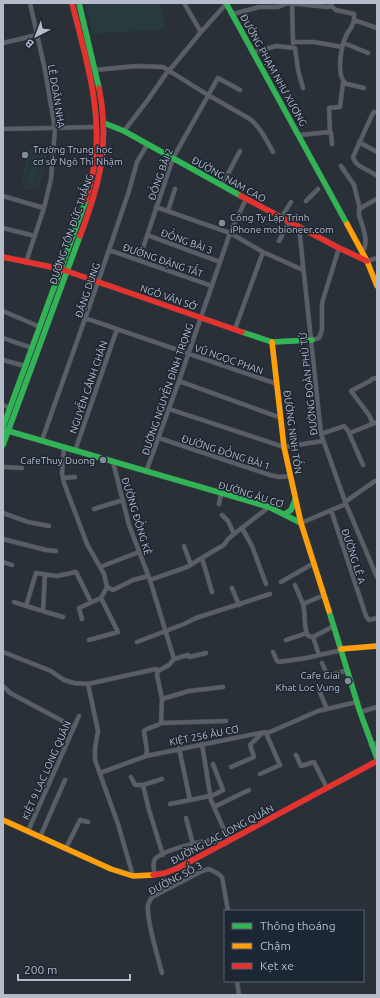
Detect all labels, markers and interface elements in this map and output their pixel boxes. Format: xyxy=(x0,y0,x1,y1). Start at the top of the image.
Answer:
street label: ĐƯỜNG PHẠM NHƯ XƯƠNG xyxy=(237,12,310,129)
north arrow xyxy=(16,16,56,56)
text: B xyxy=(23,37,36,50)
street label: LÊ DOÃN NHẠ xyxy=(45,63,68,129)
place label: Trường Trung học cơ sở Ngô Thì Nhậm xyxy=(33,144,123,168)
street label: ĐỒNG BÀI 2 xyxy=(143,146,175,202)
marker: Trường Trung học cơ sở Ngô Thì Nhậm xyxy=(20,150,30,160)
street label: ĐƯỜNG NAM CAO xyxy=(190,154,268,205)
street label: ĐƯỜNG TÔN ĐỨC THẮNG xyxy=(45,172,96,286)
place label: Công Ty Lập Trình iPhone mobioneer.com xyxy=(230,212,334,235)
marker: Công Ty Lập Trình iPhone mobioneer.com xyxy=(217,218,227,228)
street label: ĐỒNG BÀI 3 xyxy=(159,224,215,256)
street label: ĐƯỜNG ĐẶNG TẤT xyxy=(121,239,206,280)
street label: ĐẶNG DUNG xyxy=(72,261,103,319)
street label: NGÔ VĂN SỞ xyxy=(139,282,199,312)
street label: ĐƯỜNG NGUYỄN ĐÌNH TRỌNG xyxy=(138,321,196,457)
street label: ĐƯỜNG ĐOÀN PHÚ TỨ xyxy=(297,331,319,436)
street label: NGUYỄN CẢNH CHÂN xyxy=(66,339,110,435)
street label: VŨ NGỌC PHAN xyxy=(193,343,265,377)
street label: ĐƯỜNG NINH TỐN xyxy=(281,389,307,475)
street label: ĐƯỜNG ĐỒNG BÀI 1 xyxy=(180,430,272,472)
place label: CafeThuy Duong xyxy=(20,455,95,466)
marker: CafeThuy Duong xyxy=(98,455,108,465)
street label: ĐƯỜNG ĐỒNG KÈ xyxy=(119,475,157,557)
street label: ĐƯỜNG ÂU CƠ xyxy=(217,478,285,510)
street label: ĐƯỜNG LÊ A xyxy=(339,527,369,586)
place label: Cafe Giai Khat Loc Vung xyxy=(276,670,340,693)
marker: Cafe Giai Khat Loc Vung xyxy=(343,676,353,686)
street label: KIỆT 9 LẠC LONG QUÂN xyxy=(19,719,74,822)
street label: KIỆT 256 ÂU CƠ xyxy=(168,722,240,749)
street label: ĐƯỜNG LẠC LONG QUÂN xyxy=(168,802,276,867)
street label: ĐƯỜNG SỐ 3 xyxy=(145,857,204,897)
legend xyxy=(224,910,364,982)
text: Thông thoáng xyxy=(260,919,336,932)
text: Chậm xyxy=(260,939,291,953)
scale bar xyxy=(18,956,130,982)
text: Kẹt xe xyxy=(260,959,294,973)
text: 200 m xyxy=(24,963,57,976)

